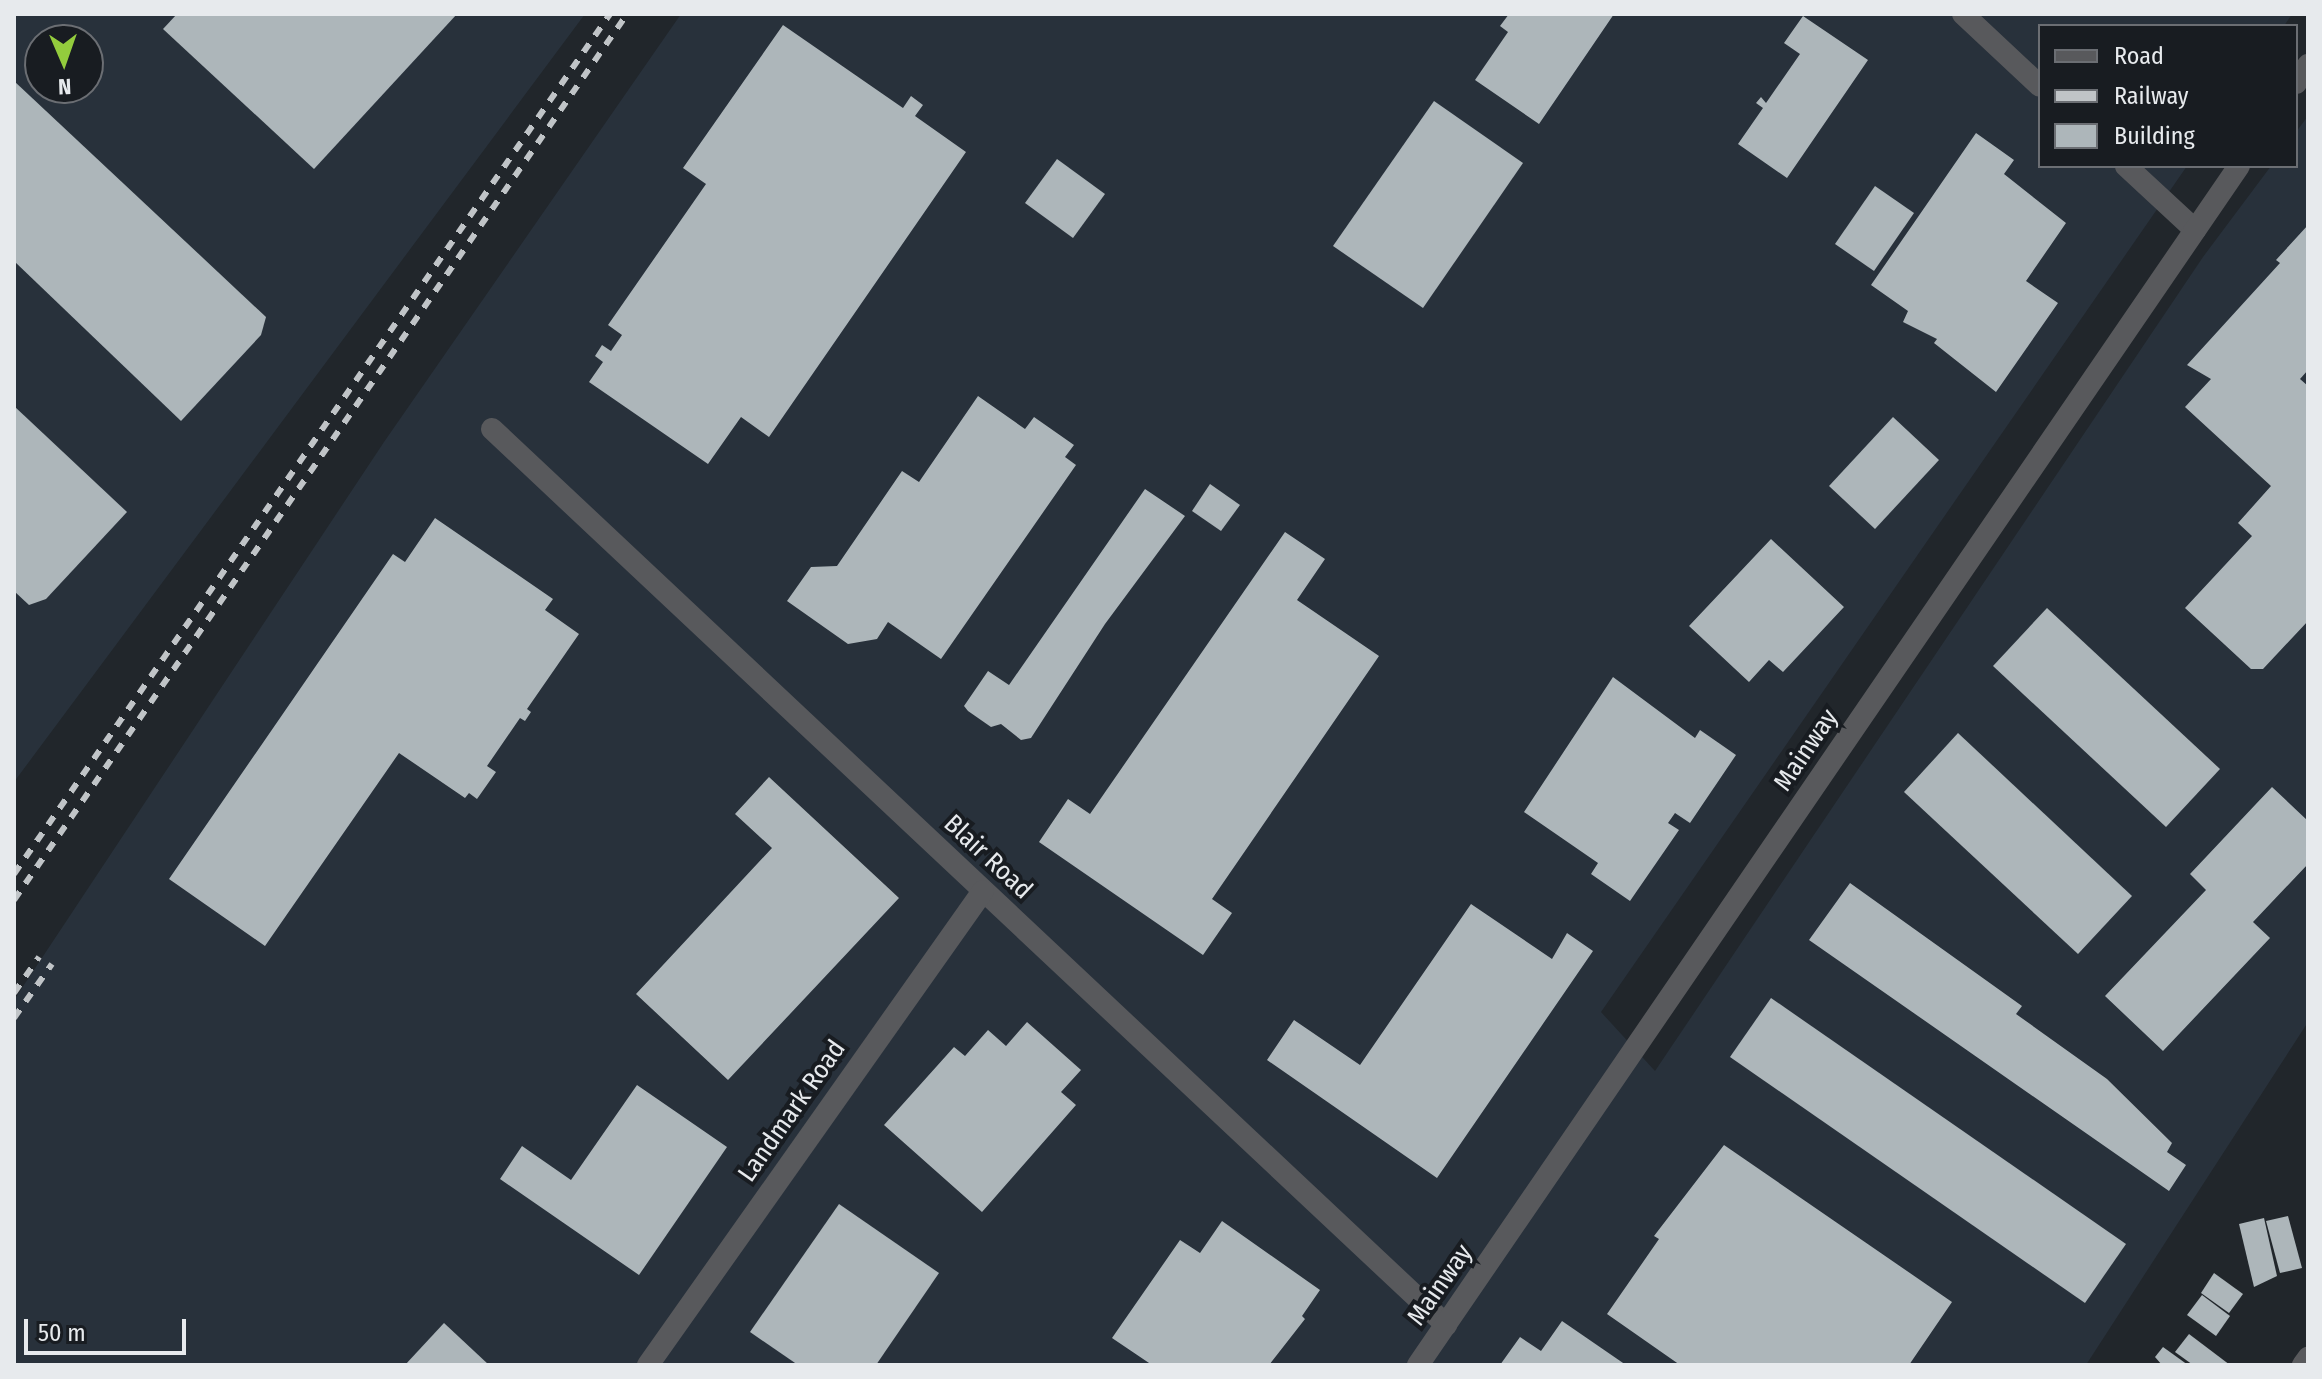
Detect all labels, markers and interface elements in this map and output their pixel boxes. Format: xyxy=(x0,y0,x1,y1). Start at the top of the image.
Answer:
north arrow xyxy=(24,24,104,104)
legend xyxy=(2038,24,2298,168)
text: Road xyxy=(2114,42,2164,70)
text: N xyxy=(58,73,72,100)
text: Railway xyxy=(2114,82,2189,110)
text: Building xyxy=(2114,122,2195,150)
street label: Mainway xyxy=(1767,703,1845,797)
street label: Blair Road xyxy=(937,808,1039,906)
street label: Landmark Road xyxy=(732,1034,852,1188)
street label: Mainway xyxy=(1401,1238,1479,1332)
scale bar xyxy=(28,1303,190,1353)
text: 50 m xyxy=(38,1319,86,1347)

